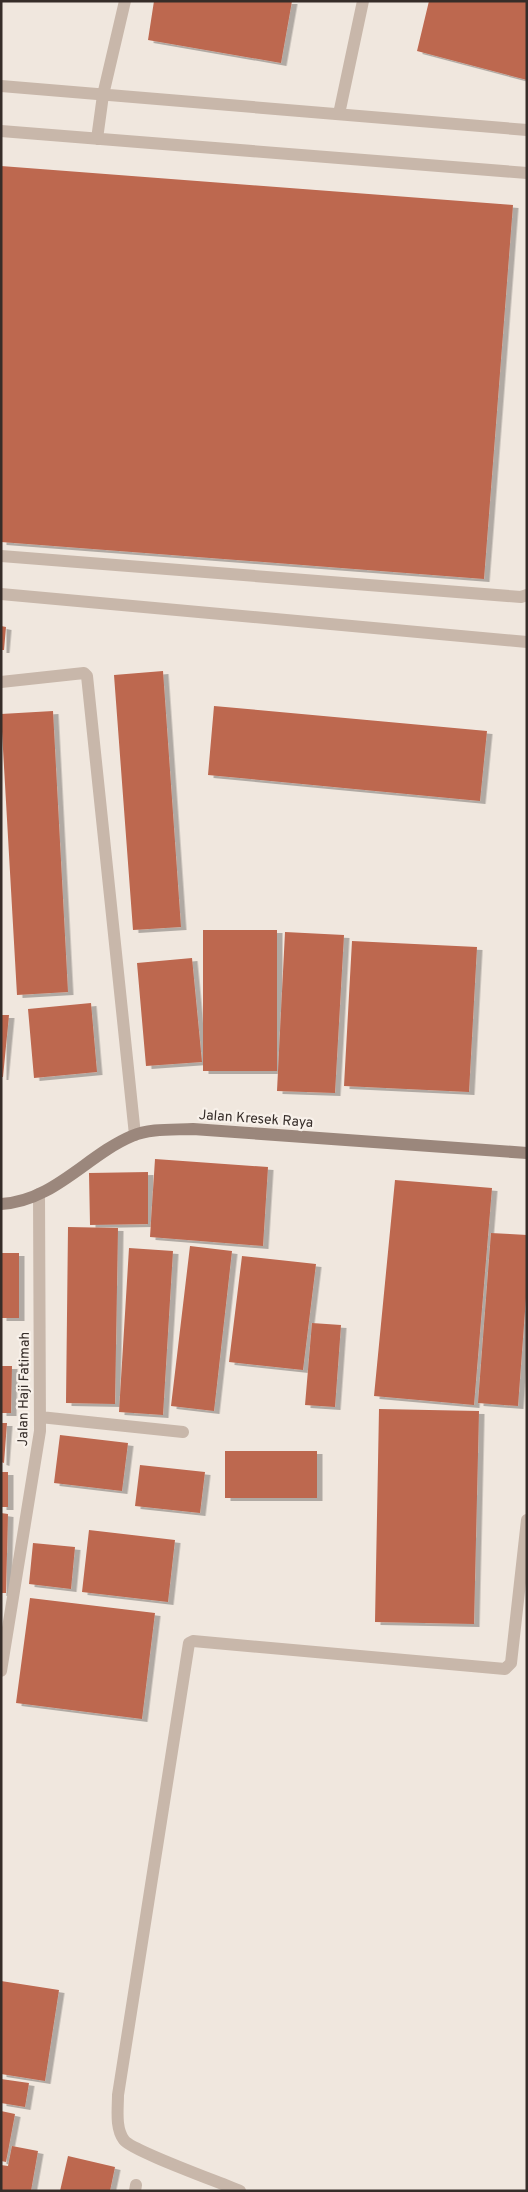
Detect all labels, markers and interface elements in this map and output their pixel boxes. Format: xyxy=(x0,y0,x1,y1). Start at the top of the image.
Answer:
street label: Jalan Kresek Raya xyxy=(198,1107,314,1132)
street label: Jalan Haji Fatimah xyxy=(15,1332,34,1446)

